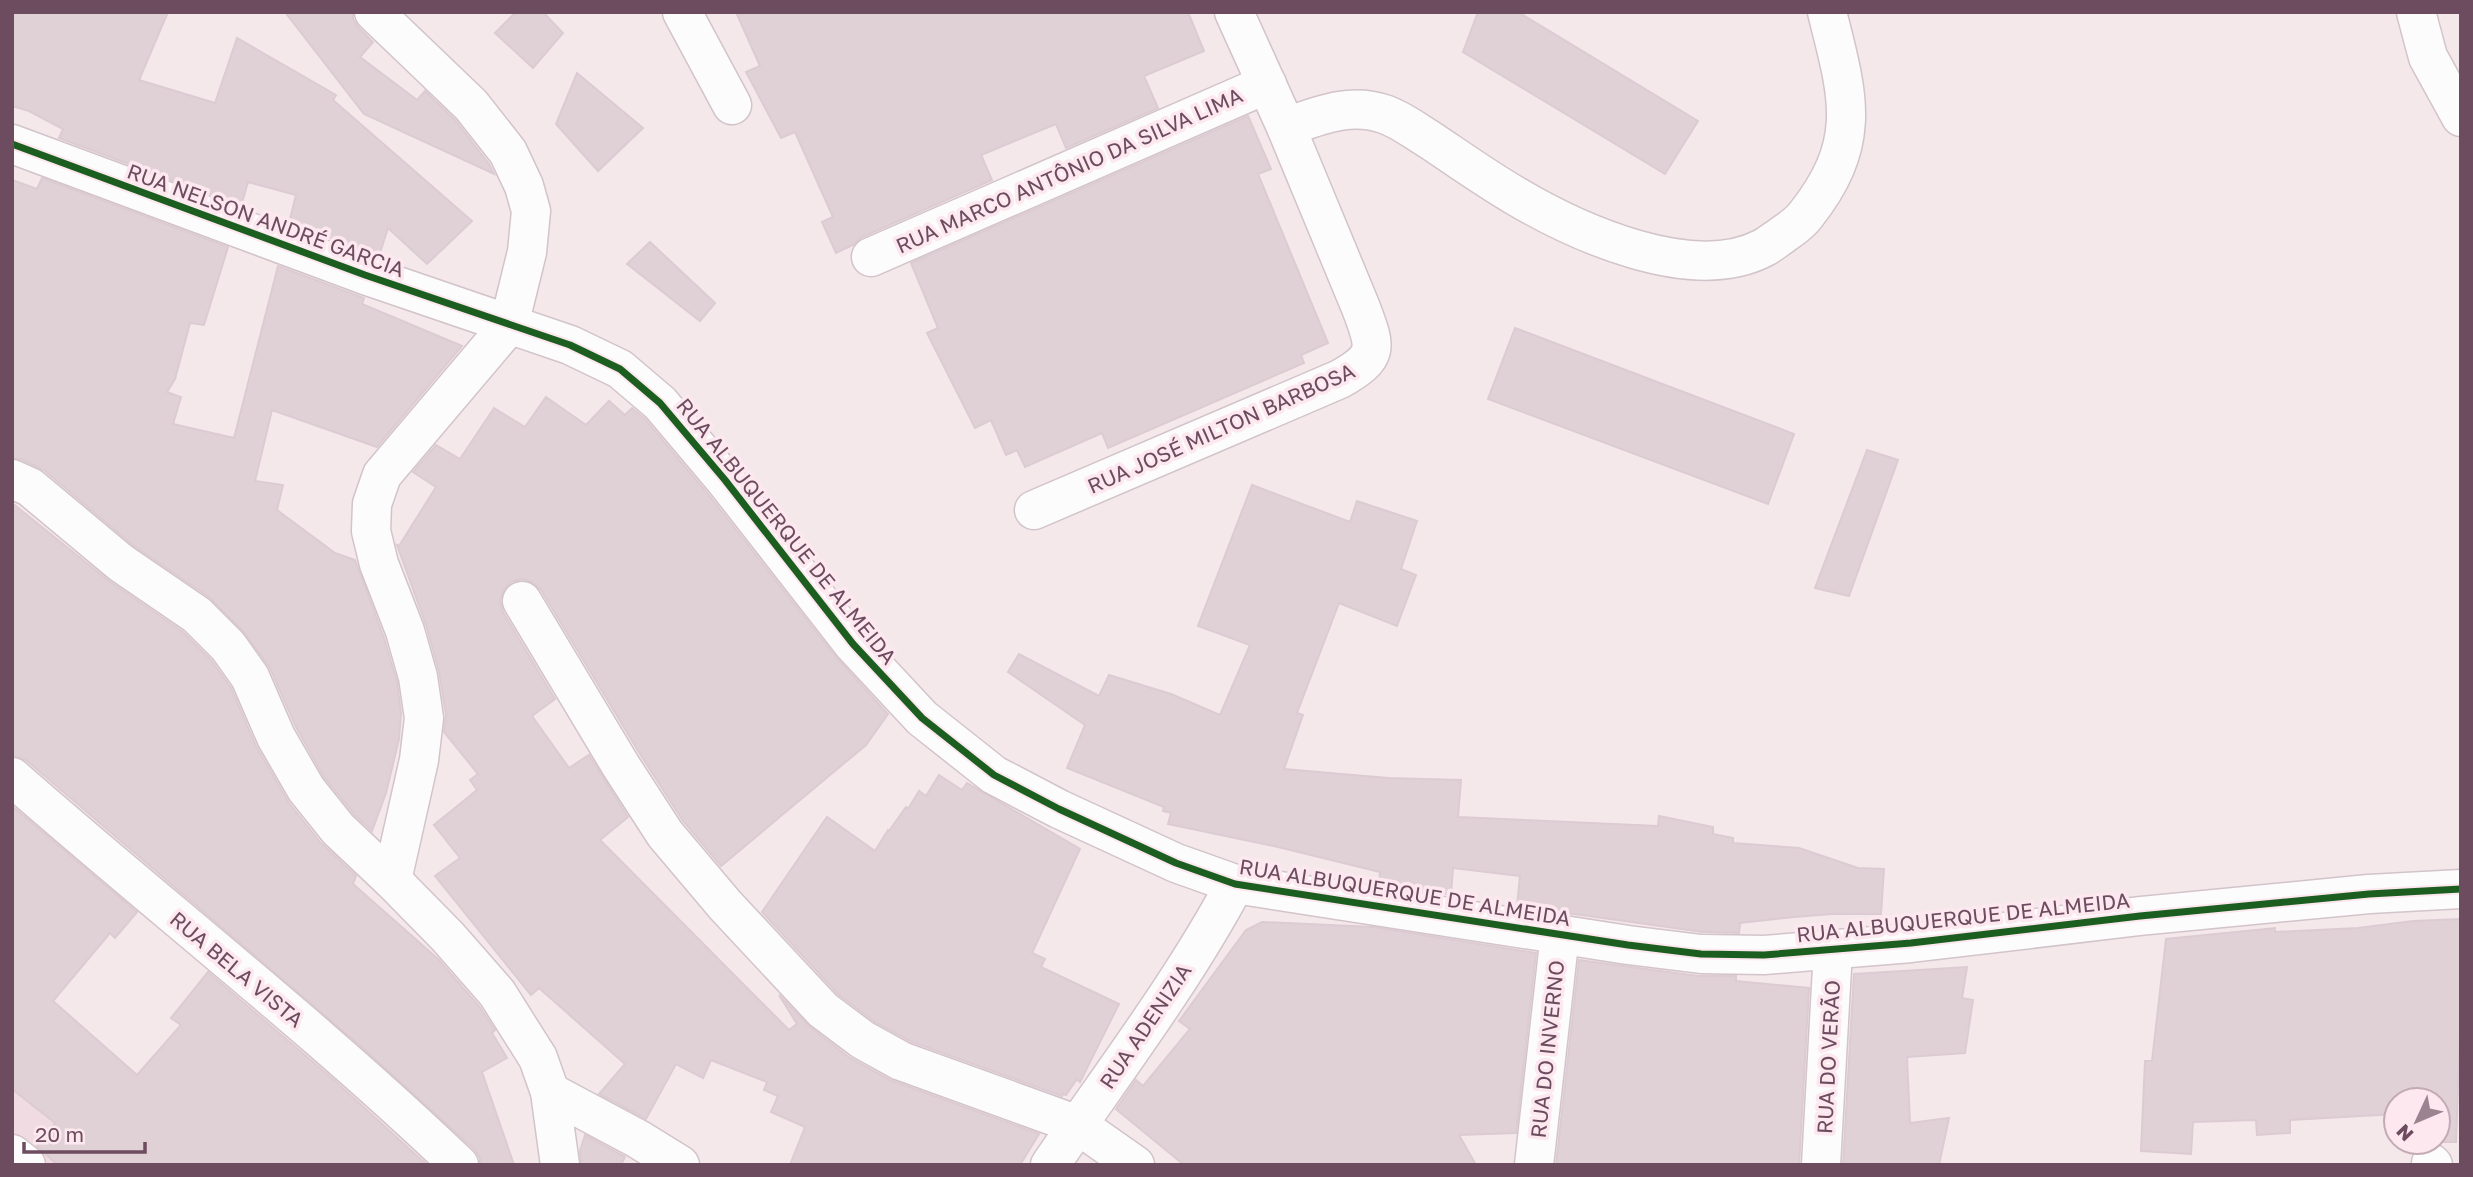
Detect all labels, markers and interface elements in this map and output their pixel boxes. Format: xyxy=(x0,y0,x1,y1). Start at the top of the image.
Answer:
street label: RUA MARCO ANTÔNIO DA SILVA LIMA xyxy=(892,81,1246,259)
street label: RUA NELSON ANDRÉ GARCIA xyxy=(124,158,408,282)
street label: RUA JOSÉ MILTON BARBOSA xyxy=(1083,357,1359,499)
street label: RUA ALBUQUERQUE DE ALMEIDA xyxy=(671,393,903,669)
street label: RUA ALBUQUERQUE DE ALMEIDA xyxy=(1238,853,1572,931)
street label: RUA ALBUQUERQUE DE ALMEIDA xyxy=(1795,887,2131,947)
street label: RUA BELA VISTA xyxy=(165,906,309,1032)
street label: RUA ADENIZIA xyxy=(1094,958,1196,1094)
street label: RUA DO INVERNO xyxy=(1525,959,1569,1139)
street label: RUA DO VERÃO xyxy=(1811,979,1845,1135)
north arrow xyxy=(2382,1086,2452,1156)
scale bar xyxy=(24,1110,145,1154)
text: N xyxy=(2391,1120,2418,1146)
text: 20 m xyxy=(35,1121,84,1147)

